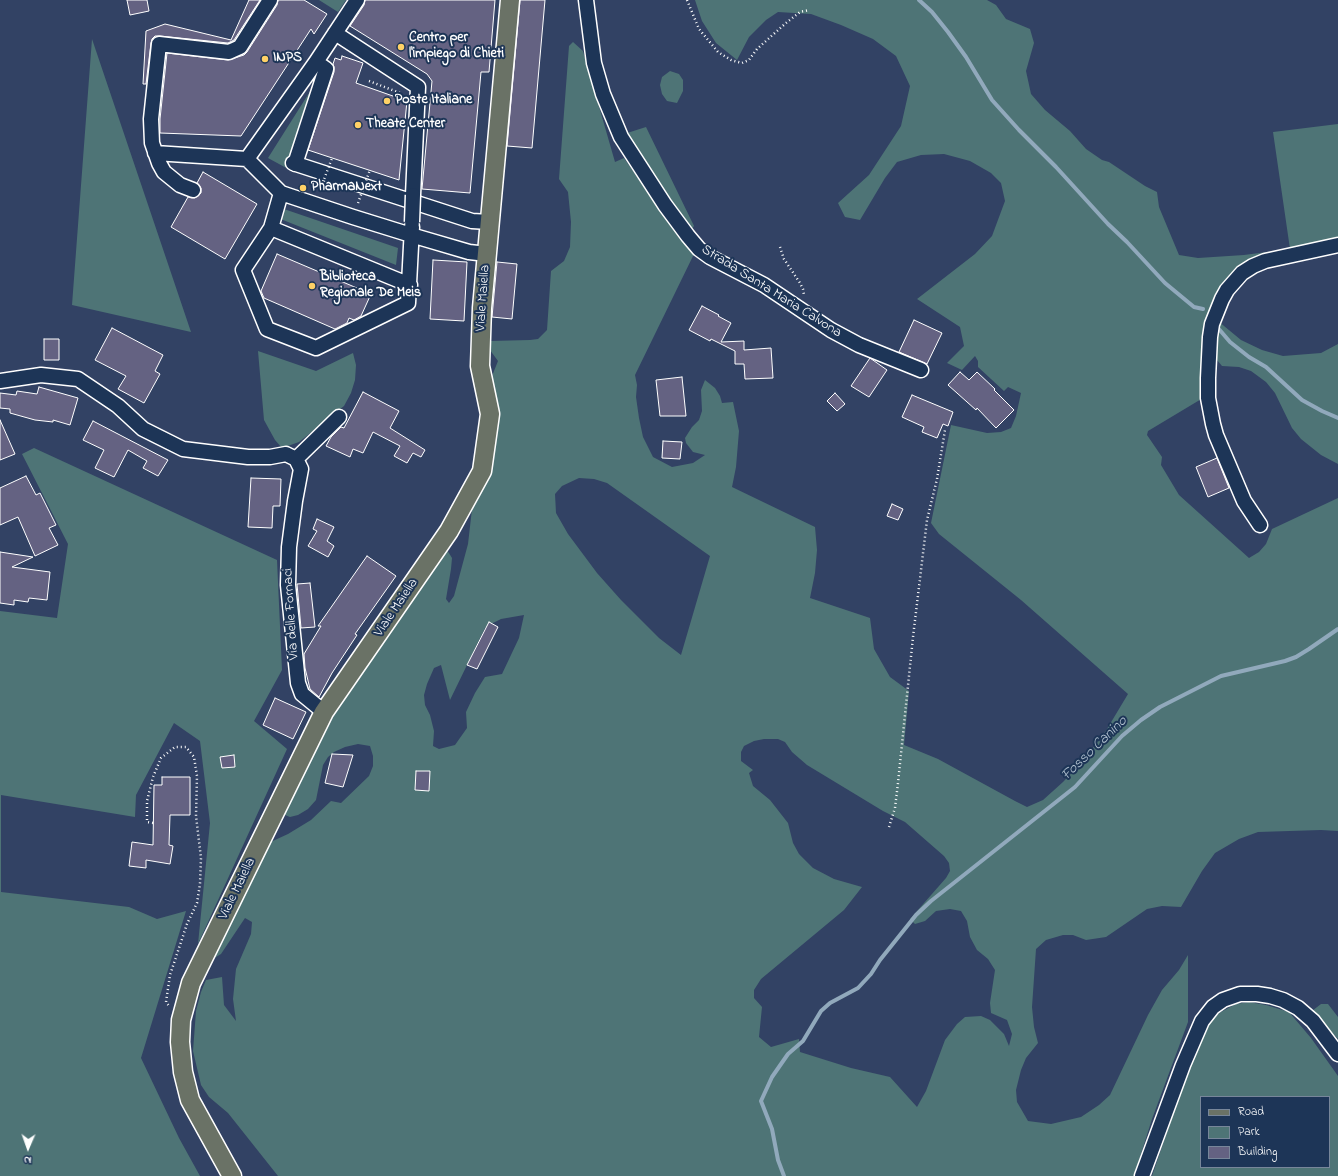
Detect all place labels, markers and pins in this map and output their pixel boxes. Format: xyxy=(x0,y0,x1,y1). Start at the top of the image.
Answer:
place label: Centro per l'impiego di Chieti xyxy=(409,31,504,64)
marker: Centro per l'impiego di Chieti xyxy=(396,42,406,52)
place label: INPS xyxy=(273,51,302,67)
marker: INPS xyxy=(260,54,270,64)
place label: Poste Italiane xyxy=(395,93,472,109)
marker: Poste Italiane xyxy=(382,96,392,106)
place label: Theate Center xyxy=(366,117,445,133)
marker: Theate Center xyxy=(353,120,363,130)
place label: PharmaNext xyxy=(311,180,382,196)
marker: PharmaNext xyxy=(298,183,308,193)
place label: Biblioteca Regionale De Meis xyxy=(320,270,421,302)
marker: Biblioteca Regionale De Meis xyxy=(307,281,317,291)

